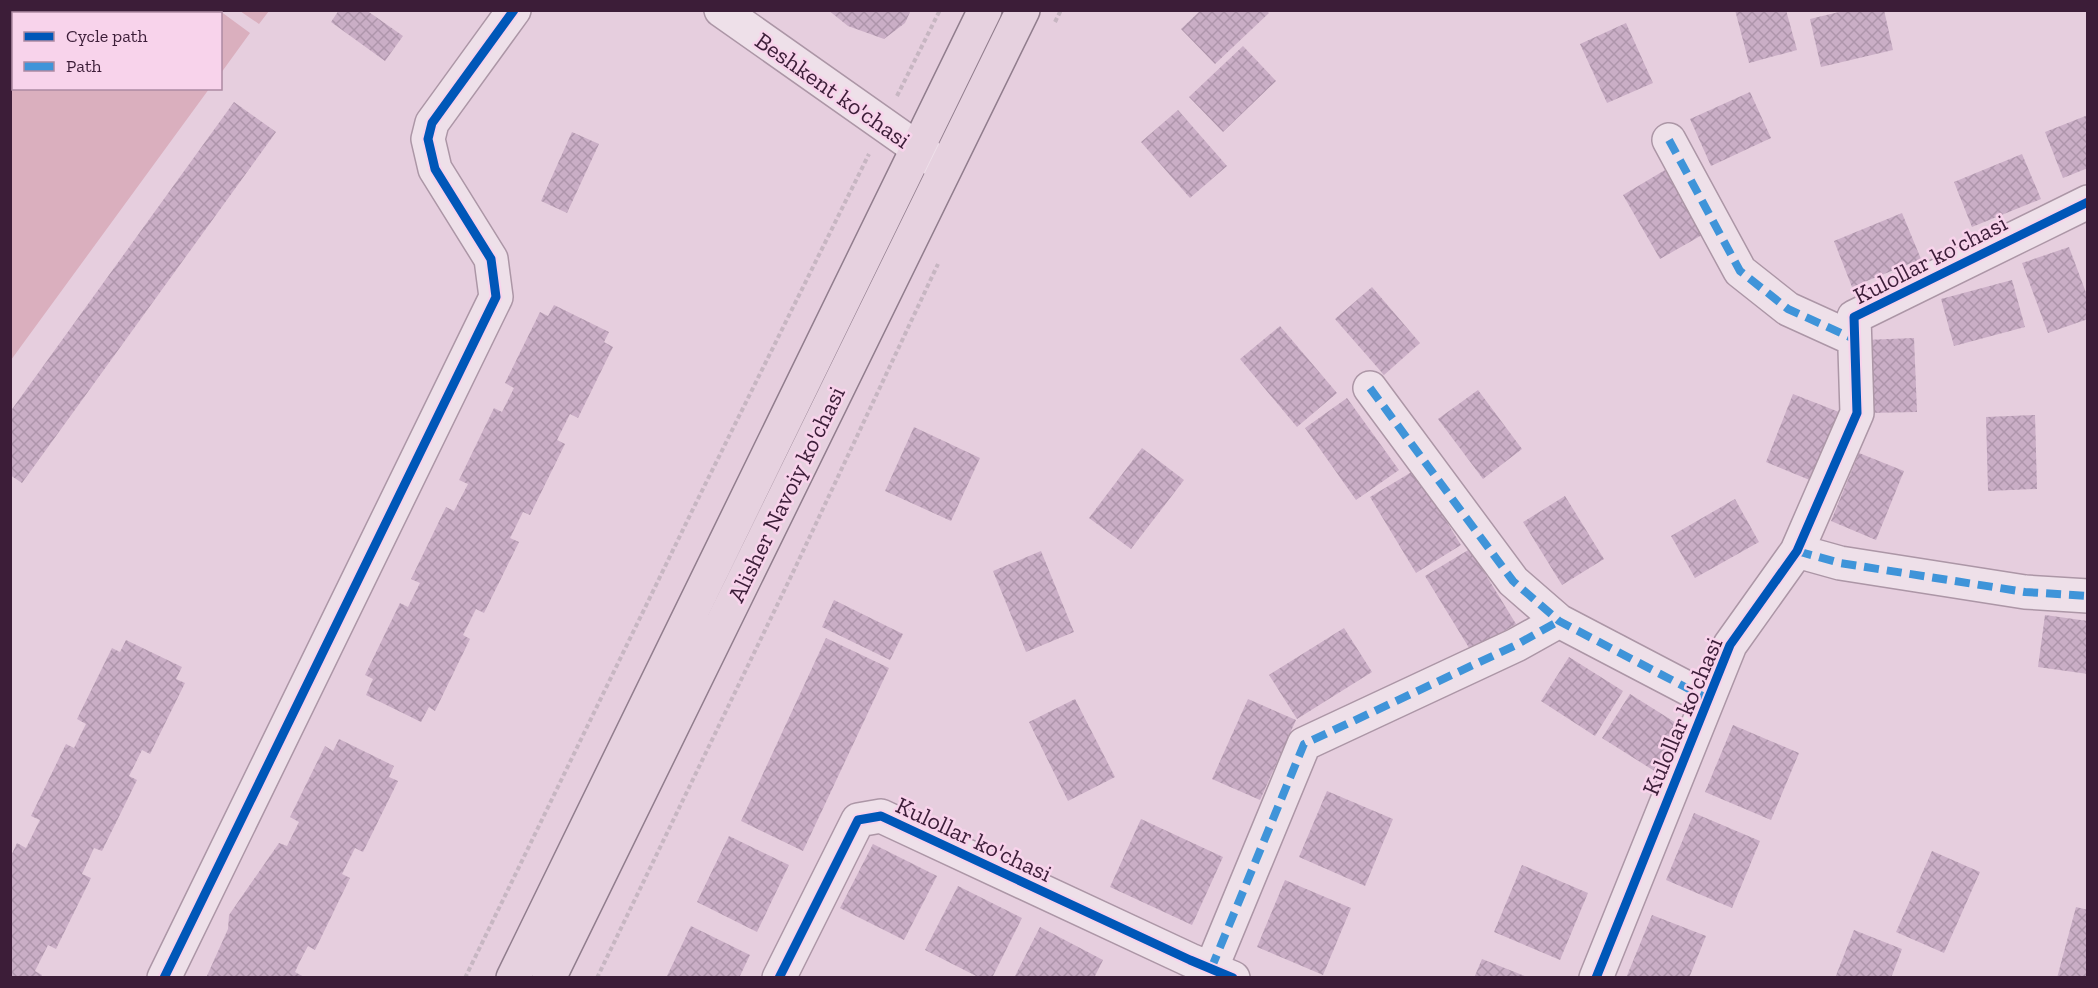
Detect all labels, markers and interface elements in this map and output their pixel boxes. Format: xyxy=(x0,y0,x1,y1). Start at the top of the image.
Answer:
legend xyxy=(12,12,222,90)
text: Cycle path xyxy=(66,25,148,47)
street label: Beshkent ko'chasi xyxy=(750,26,916,155)
text: Path xyxy=(66,55,102,77)
street label: Kulollar ko'chasi xyxy=(1848,208,2012,310)
street label: Alisher Navoiy ko'chasi xyxy=(721,381,851,607)
street label: Kulollar ko'chasi xyxy=(1636,632,1728,799)
street label: Kulollar ko'chasi xyxy=(891,790,1057,888)

